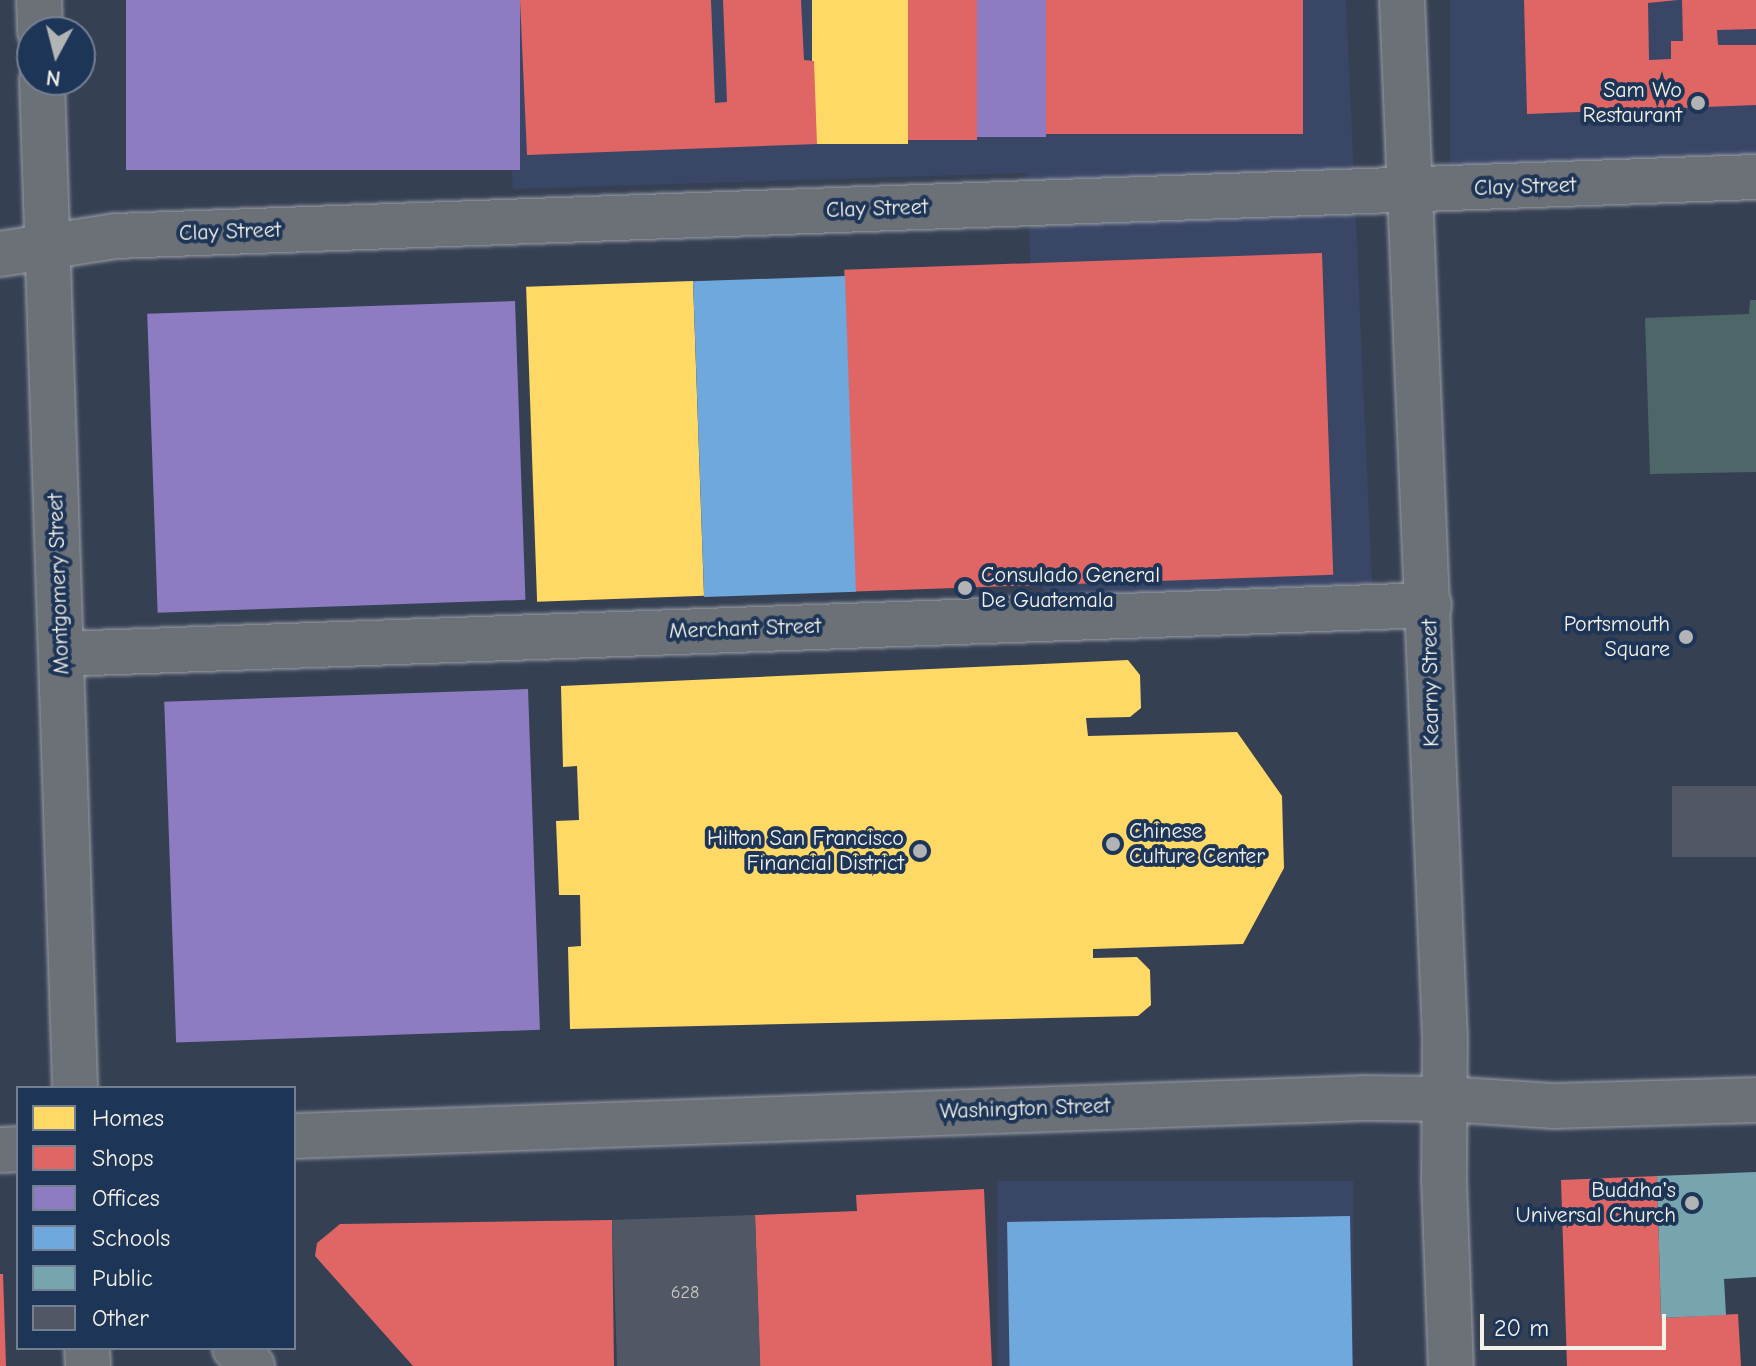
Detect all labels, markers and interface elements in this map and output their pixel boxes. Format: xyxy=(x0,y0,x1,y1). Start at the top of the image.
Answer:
north arrow xyxy=(16,16,96,96)
text: N xyxy=(45,64,62,92)
place label: Sam Wo Restaurant xyxy=(1583,77,1682,128)
marker: Sam Wo Restaurant xyxy=(1689,94,1707,112)
street label: Clay Street xyxy=(1474,172,1576,202)
street label: Clay Street xyxy=(826,194,928,224)
street label: Clay Street xyxy=(179,217,281,247)
street label: Montgomery Street xyxy=(43,493,75,675)
place label: Consulado General De Guatemala xyxy=(981,562,1160,614)
marker: Consulado General De Guatemala xyxy=(956,579,974,597)
place label: Portsmouth Square xyxy=(1564,611,1670,662)
street label: Merchant Street xyxy=(668,613,822,645)
street label: Kearny Street xyxy=(1417,619,1445,747)
marker: Portsmouth Square xyxy=(1677,628,1695,646)
place label: Chinese Culture Center xyxy=(1129,818,1265,870)
place label: Hilton San Francisco Financial District xyxy=(707,825,904,876)
marker: Chinese Culture Center xyxy=(1104,835,1122,853)
marker: Hilton San Francisco Financial District xyxy=(911,842,929,860)
legend xyxy=(16,1086,296,1350)
street label: Washington Street xyxy=(939,1093,1111,1125)
text: Homes xyxy=(92,1104,164,1132)
text: Shops xyxy=(92,1144,153,1172)
place label: Buddha's Universal Church xyxy=(1516,1177,1676,1228)
text: Offices xyxy=(92,1184,160,1212)
marker: Buddha's Universal Church xyxy=(1683,1194,1701,1212)
text: Schools xyxy=(92,1224,170,1252)
text: Public xyxy=(92,1264,153,1292)
house number: 628 xyxy=(671,1282,699,1304)
scale bar xyxy=(1484,1298,1670,1348)
text: Other xyxy=(92,1304,149,1332)
text: 20 m xyxy=(1494,1314,1549,1342)

